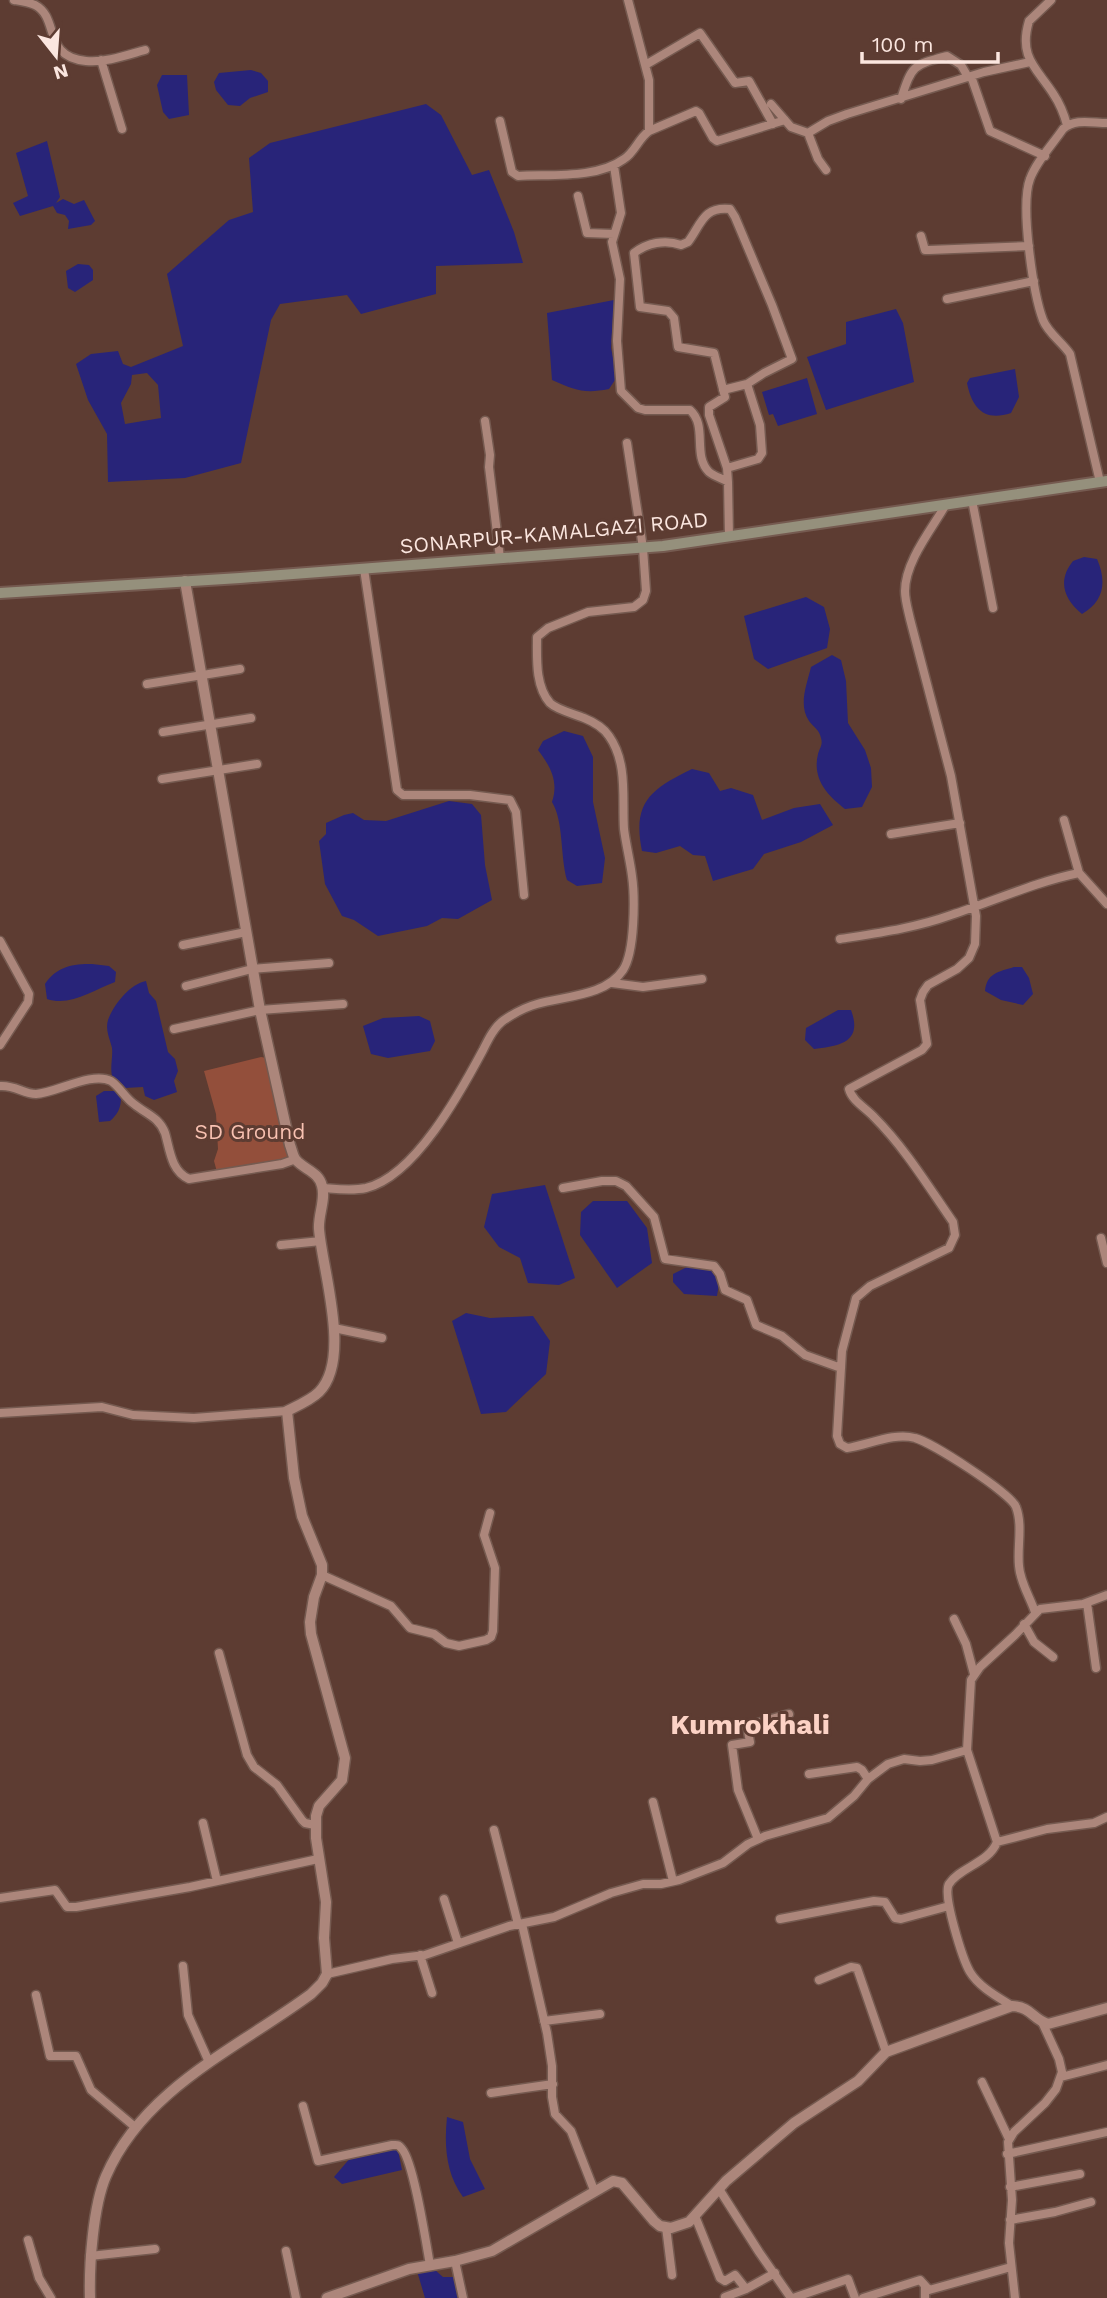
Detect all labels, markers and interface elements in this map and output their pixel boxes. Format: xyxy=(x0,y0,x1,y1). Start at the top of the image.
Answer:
north arrow xyxy=(21,21,91,91)
scale bar xyxy=(862,21,998,65)
text: 100 m xyxy=(872,32,934,57)
text: N xyxy=(51,59,71,85)
street label: SONARPUR-KAMALGAZI ROAD xyxy=(399,507,709,558)
park label: SD Ground xyxy=(195,1119,305,1144)
district label: Kumrokhali xyxy=(670,1708,830,1741)

